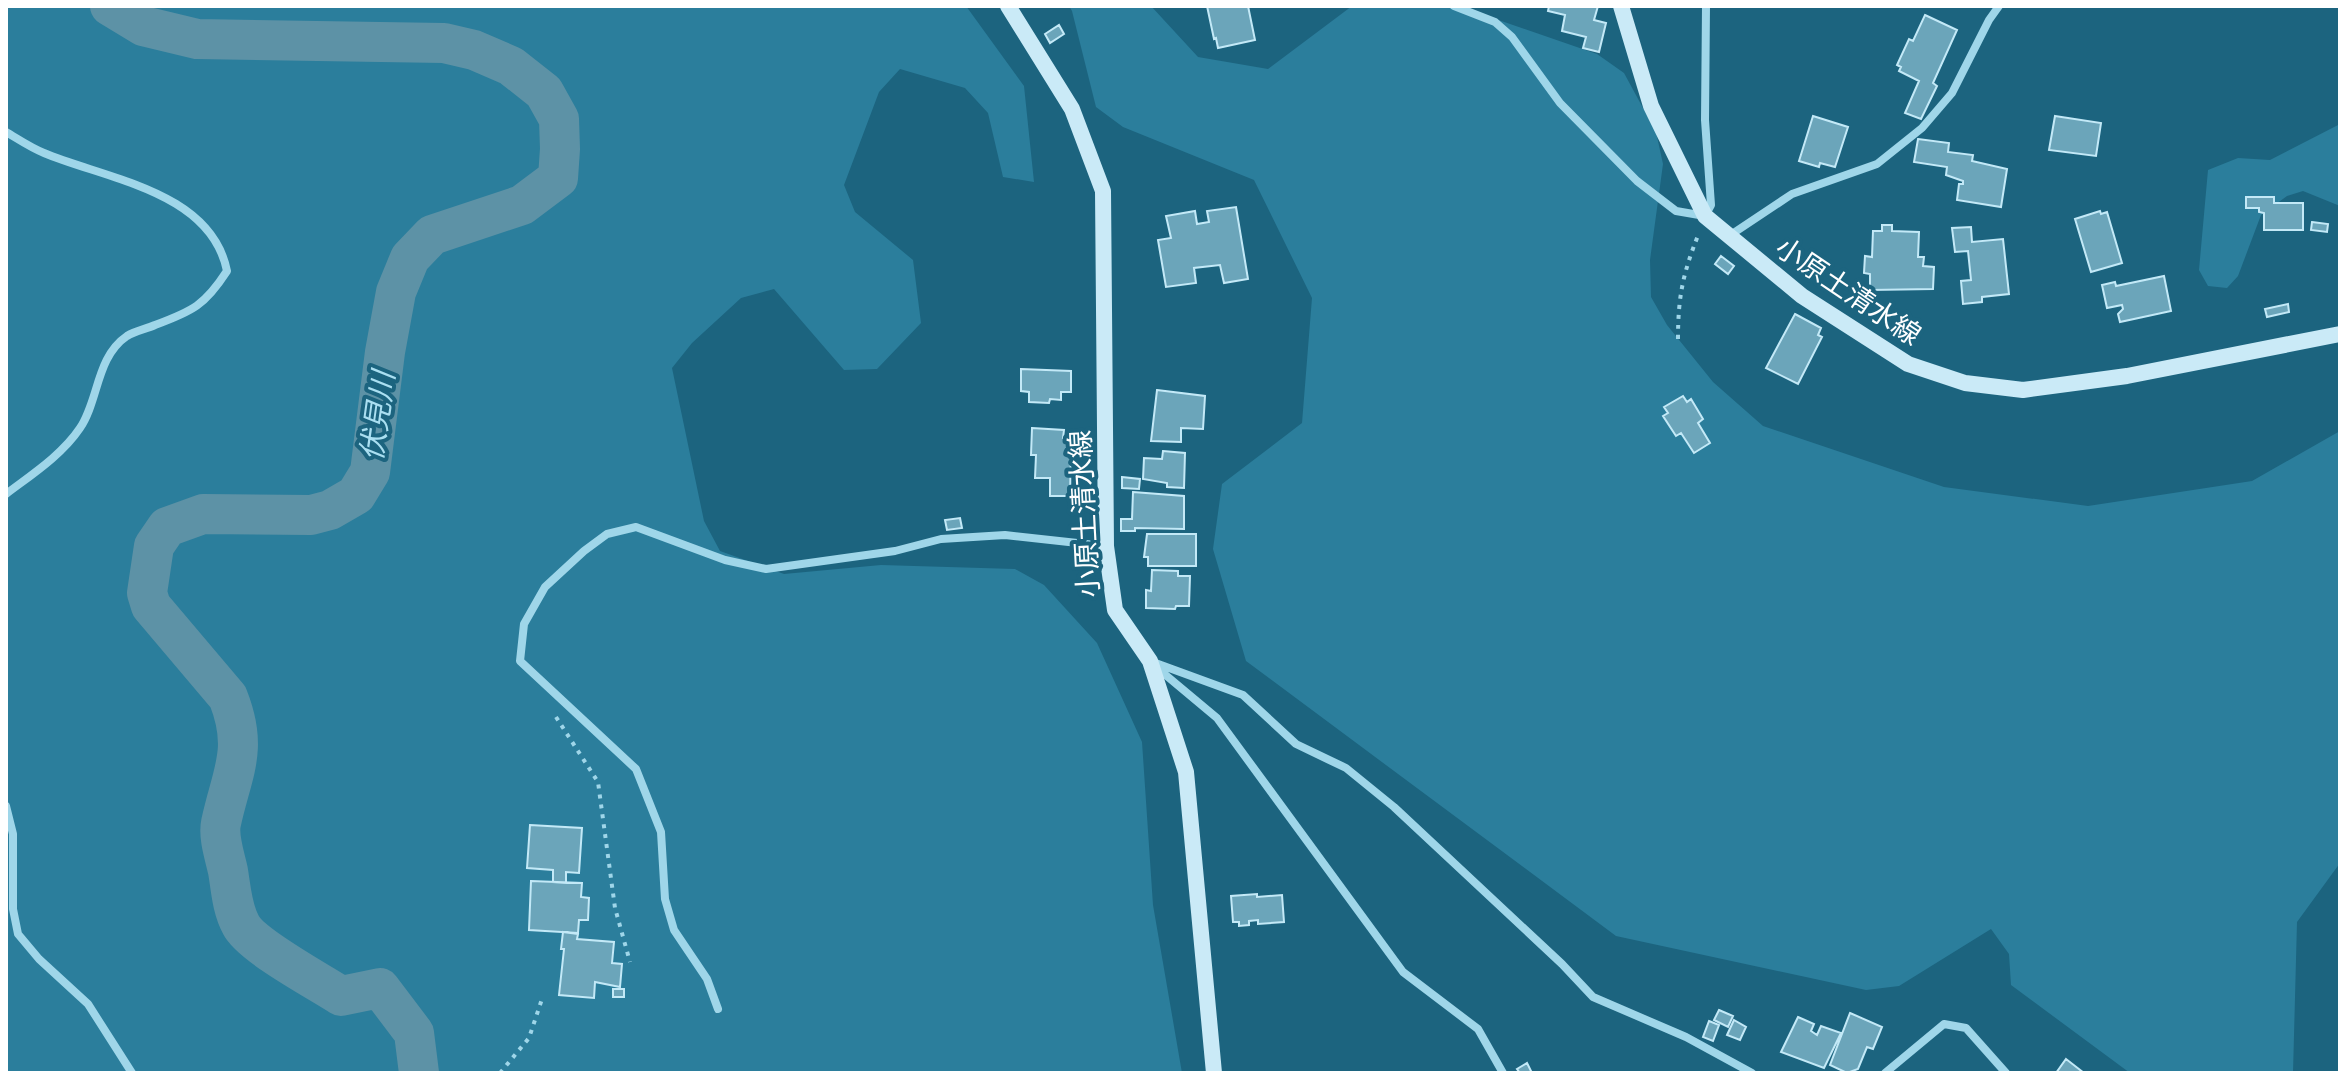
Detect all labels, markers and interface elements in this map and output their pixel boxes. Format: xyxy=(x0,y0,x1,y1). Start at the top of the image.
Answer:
street label: 小原土清水線 xyxy=(1770,229,1928,351)
water label: 伏見川 xyxy=(352,366,401,463)
street label: 小原土清水線 xyxy=(1062,429,1104,599)

